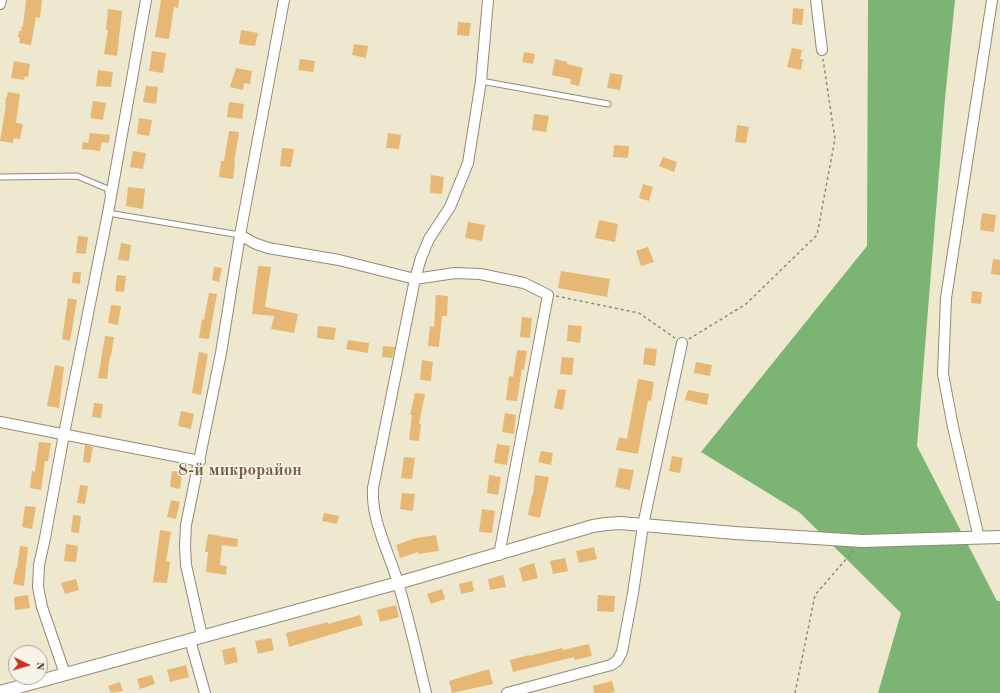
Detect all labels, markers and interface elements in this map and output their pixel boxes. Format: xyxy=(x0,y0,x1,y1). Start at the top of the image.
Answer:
district label: 8-й микрорайон xyxy=(178,461,302,481)
north arrow xyxy=(8,645,48,685)
text: N xyxy=(34,661,45,671)

